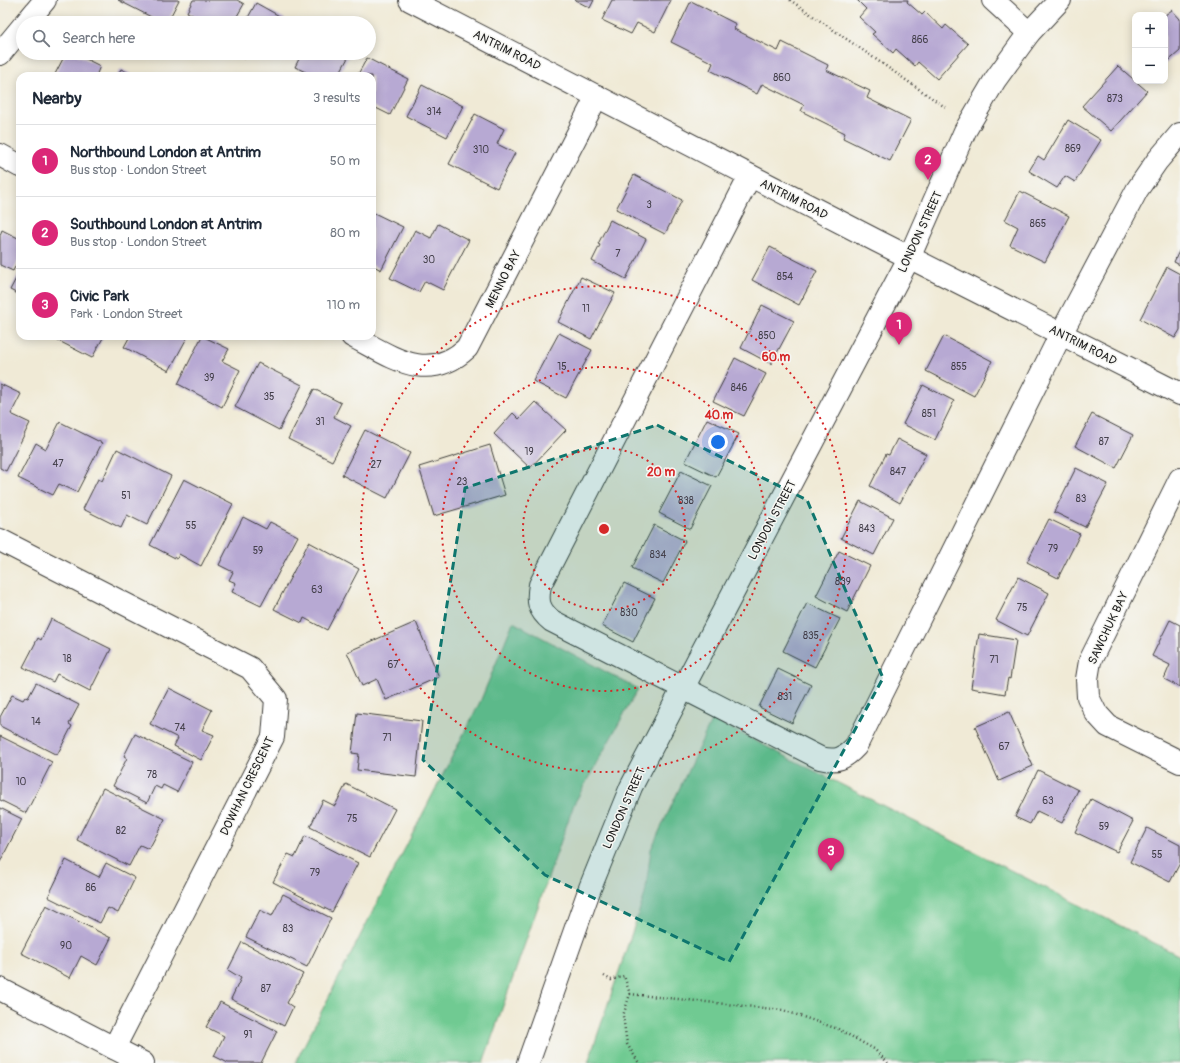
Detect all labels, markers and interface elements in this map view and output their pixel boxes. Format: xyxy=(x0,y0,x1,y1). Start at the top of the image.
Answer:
map controls xyxy=(1132,12,1168,84)
button: + xyxy=(1132,12,1168,48)
search box xyxy=(16,16,376,60)
icon: search xyxy=(30,27,52,49)
street label: ANTRIM ROAD xyxy=(470,27,544,74)
text: Search here xyxy=(62,29,135,48)
house number: 866 xyxy=(912,34,929,46)
button: − xyxy=(1132,48,1168,84)
house number: 860 xyxy=(773,72,791,84)
text: Nearby xyxy=(32,88,81,109)
text: 3 results xyxy=(313,90,360,106)
house number: 873 xyxy=(1107,93,1123,105)
house number: 314 xyxy=(426,106,442,118)
text: Northbound London at Antrim xyxy=(70,143,261,162)
house number: 869 xyxy=(1065,143,1081,155)
house number: 310 xyxy=(473,144,489,156)
pin: 2 xyxy=(915,147,941,180)
text: 1 xyxy=(42,153,48,169)
text: 50 m xyxy=(330,153,360,169)
text: Bus stop · London Street xyxy=(70,162,207,178)
street label: ANTRIM ROAD xyxy=(757,176,831,223)
street label: LONDON STREET xyxy=(895,189,946,275)
house number: 3 xyxy=(646,199,652,211)
text: Southbound London at Antrim xyxy=(70,215,262,234)
house number: 865 xyxy=(1030,218,1046,230)
text: 2 xyxy=(41,225,49,241)
text: 80 m xyxy=(330,225,360,241)
text: Bus stop · London Street xyxy=(70,234,207,250)
street label: MENNO BAY xyxy=(482,248,524,311)
house number: 7 xyxy=(615,248,621,260)
house number: 30 xyxy=(423,254,435,266)
house number: 854 xyxy=(777,271,793,283)
text: Civic Park xyxy=(70,287,129,306)
text: 3 xyxy=(41,297,49,313)
text: 110 m xyxy=(327,297,360,313)
house number: 11 xyxy=(582,303,590,315)
text: Park · London Street xyxy=(70,306,183,322)
pin: 1 xyxy=(886,312,912,345)
street label: ANTRIM ROAD xyxy=(1046,322,1120,369)
house number: 850 xyxy=(758,330,776,342)
text: 60 m xyxy=(762,350,791,365)
house number: 15 xyxy=(557,361,567,373)
house number: 855 xyxy=(951,361,967,373)
house number: 39 xyxy=(204,372,214,384)
house number: 846 xyxy=(731,382,748,394)
house number: 35 xyxy=(264,391,275,403)
text: 40 m xyxy=(704,408,734,423)
house number: 851 xyxy=(922,408,936,420)
house number: 31 xyxy=(315,416,325,428)
your location xyxy=(708,432,728,452)
house number: 87 xyxy=(1099,436,1110,448)
house number: 19 xyxy=(524,446,534,458)
house number: 47 xyxy=(52,458,64,470)
house number: 27 xyxy=(371,459,382,471)
text: 20 m xyxy=(647,465,675,480)
house number: 847 xyxy=(890,466,907,478)
house number: 23 xyxy=(457,476,468,488)
street label: LONDON STREET xyxy=(745,478,800,563)
house number: 51 xyxy=(121,490,131,502)
house number: 83 xyxy=(1076,493,1087,505)
house number: 838 xyxy=(678,495,694,507)
house number: 55 xyxy=(186,520,196,532)
centre of rings xyxy=(597,522,611,536)
house number: 843 xyxy=(859,523,876,535)
house number: 79 xyxy=(1048,543,1058,555)
house number: 59 xyxy=(253,545,263,557)
house number: 834 xyxy=(650,549,666,561)
house number: 839 xyxy=(835,576,851,588)
house number: 63 xyxy=(311,584,323,596)
street label: SAWCHUK BAY xyxy=(1085,589,1132,667)
house number: 75 xyxy=(1017,602,1027,614)
house number: 830 xyxy=(620,607,638,619)
house number: 835 xyxy=(803,630,819,642)
house number: 18 xyxy=(63,653,71,665)
house number: 71 xyxy=(989,654,999,666)
house number: 67 xyxy=(387,659,399,671)
house number: 831 xyxy=(778,691,792,703)
house number: 14 xyxy=(31,716,41,728)
house number: 74 xyxy=(174,722,186,734)
house number: 71 xyxy=(382,732,392,744)
street label: DOWHAN CRESCENT xyxy=(217,734,278,838)
house number: 67 xyxy=(998,741,1010,753)
street label: LONDON STREET xyxy=(600,765,649,851)
house number: 78 xyxy=(147,769,157,781)
house number: 10 xyxy=(16,776,27,788)
house number: 63 xyxy=(1042,795,1054,807)
house number: 75 xyxy=(347,813,357,825)
house number: 59 xyxy=(1099,821,1109,833)
house number: 82 xyxy=(116,825,127,837)
pin: 3 xyxy=(818,838,844,871)
house number: 55 xyxy=(1152,849,1162,861)
house number: 79 xyxy=(310,867,320,879)
house number: 86 xyxy=(86,882,97,894)
house number: 83 xyxy=(283,923,294,935)
house number: 90 xyxy=(60,940,72,952)
house number: 87 xyxy=(261,983,272,995)
house number: 91 xyxy=(243,1029,253,1041)

